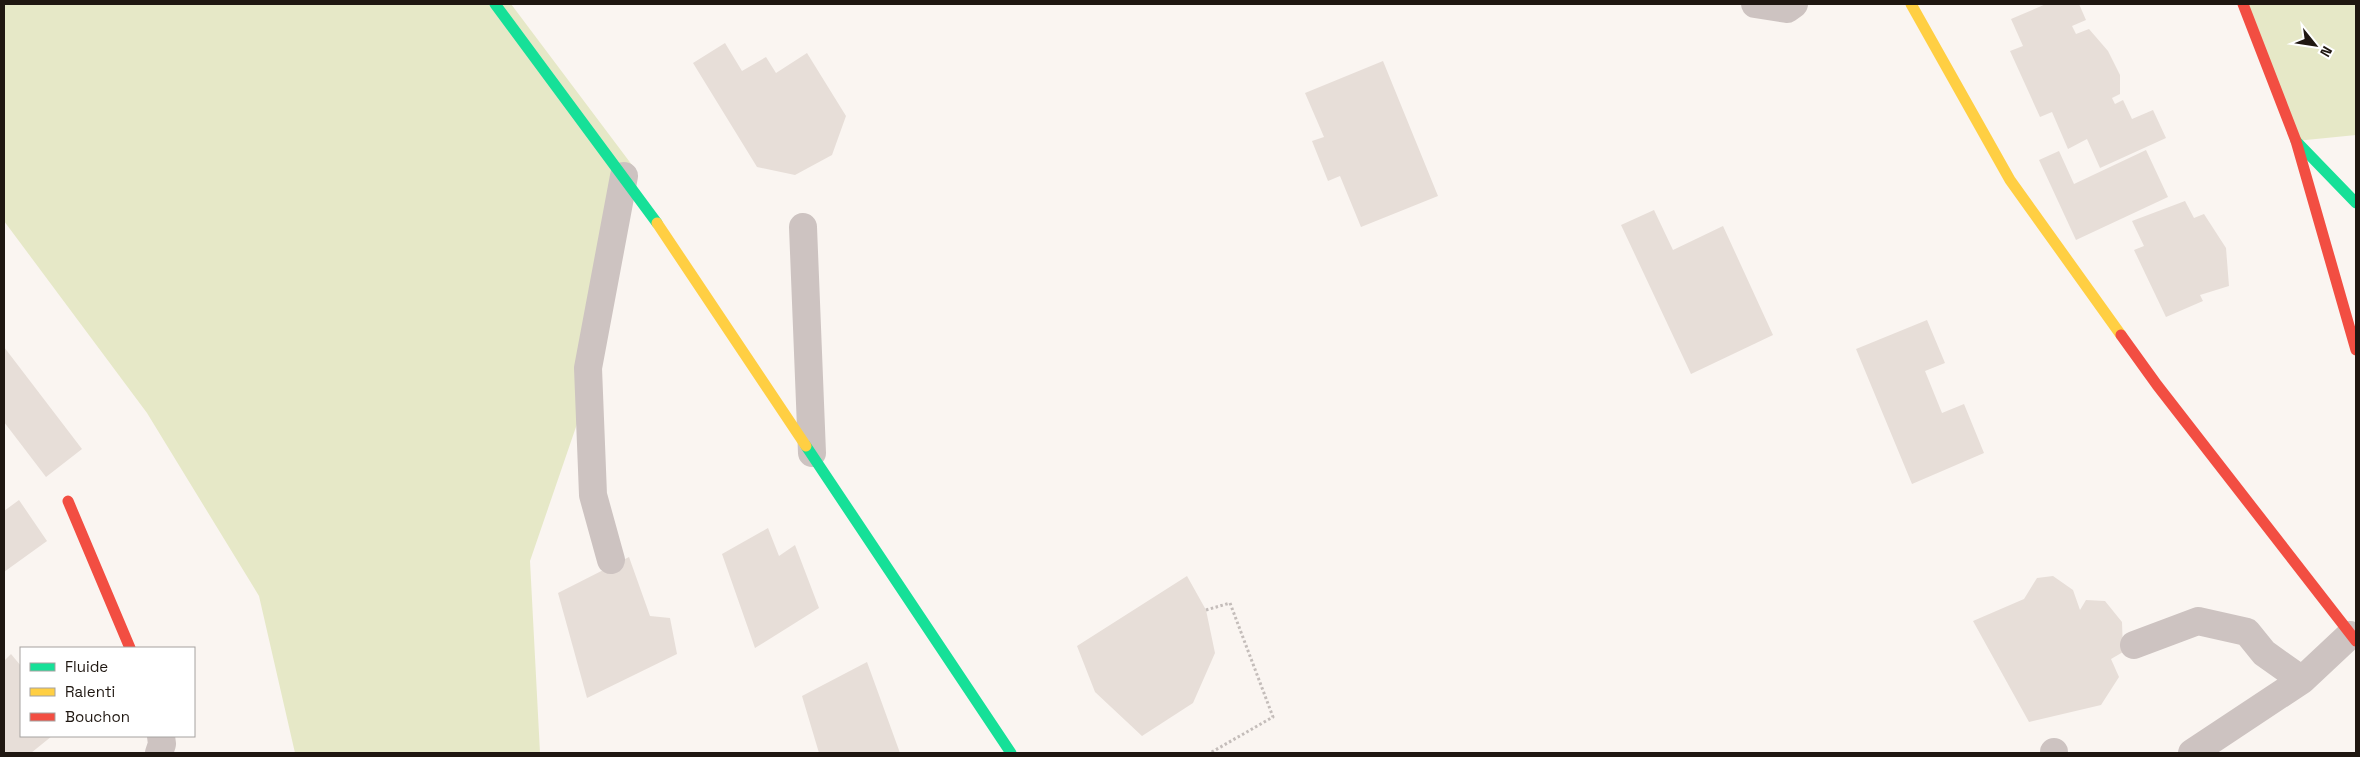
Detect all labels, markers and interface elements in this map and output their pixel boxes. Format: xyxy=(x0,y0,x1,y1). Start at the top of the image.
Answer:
north arrow xyxy=(2290,20,2340,70)
text: N xyxy=(2316,43,2336,60)
legend xyxy=(20,647,195,737)
text: Fluide xyxy=(65,657,108,676)
text: Ralenti xyxy=(65,682,115,701)
text: Bouchon xyxy=(65,707,130,726)

